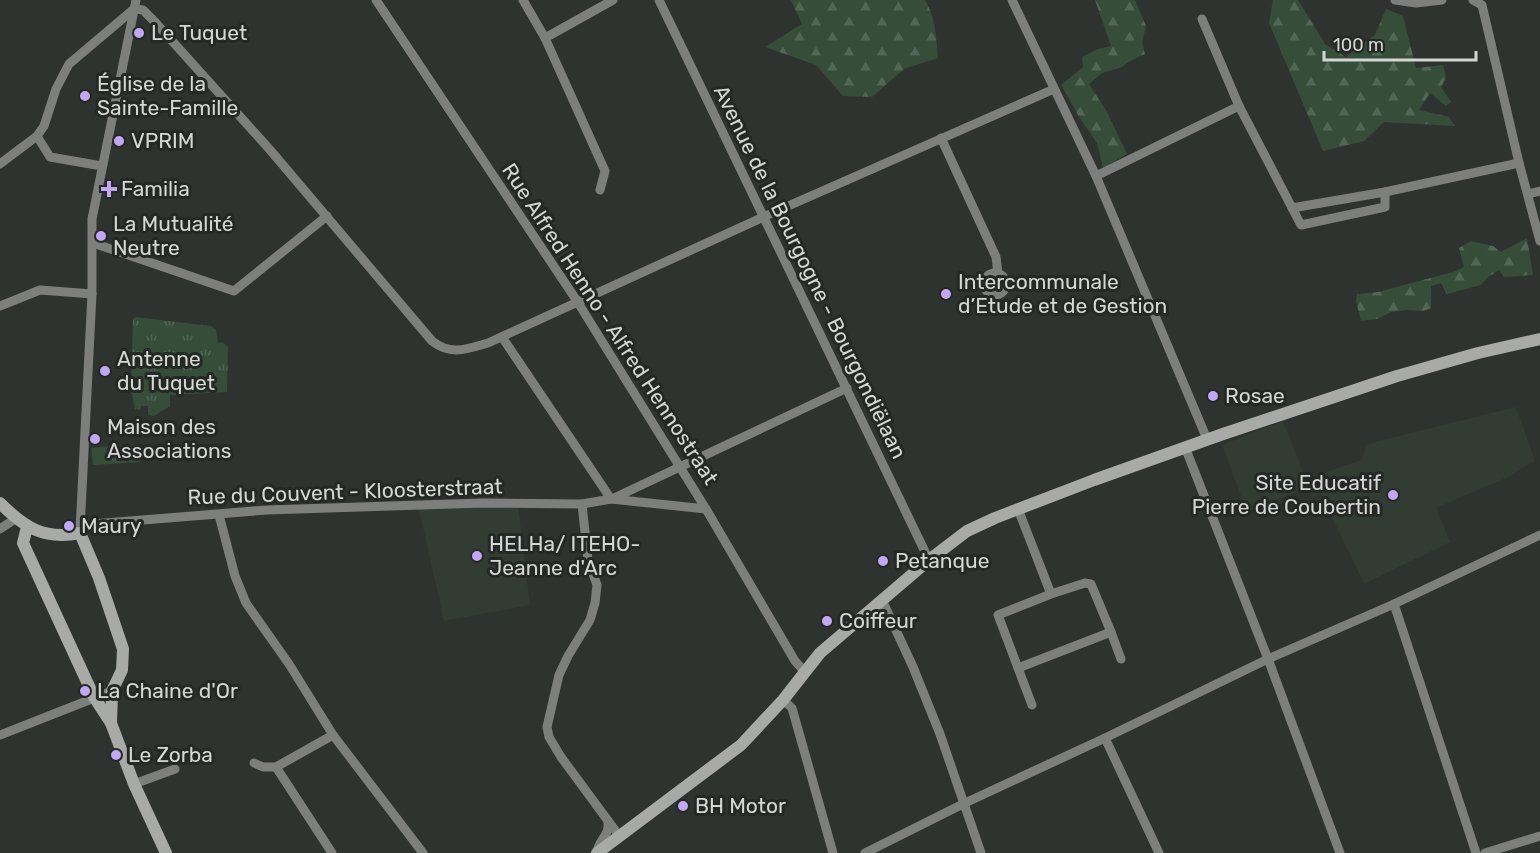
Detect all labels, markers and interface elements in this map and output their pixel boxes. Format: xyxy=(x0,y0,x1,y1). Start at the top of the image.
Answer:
place label: Le Tuquet xyxy=(151,20,247,45)
scale bar xyxy=(1324,24,1476,62)
marker: Le Tuquet xyxy=(132,26,146,40)
text: 100 m xyxy=(1333,34,1384,56)
place label: Église de la Sainte-Famille xyxy=(97,71,238,120)
street label: Avenue de la Bourgogne - Bourgondiëlaan xyxy=(709,81,912,463)
marker: Église de la Sainte-Famille xyxy=(78,89,92,103)
place label: VPRIM xyxy=(131,128,194,153)
marker: VPRIM xyxy=(112,134,126,148)
street label: Rue Alfred Henno - Alfred Hennostraat xyxy=(497,158,724,489)
place label: Familia xyxy=(121,176,190,201)
marker: Familia xyxy=(102,182,116,196)
place label: La Mutualité Neutre xyxy=(113,211,233,260)
marker: La Mutualité Neutre xyxy=(94,229,108,243)
place label: Intercommunale d’Etude et de Gestion xyxy=(958,269,1167,318)
marker: Intercommunale d’Etude et de Gestion xyxy=(939,287,953,301)
place label: Antenne du Tuquet xyxy=(117,346,215,395)
marker: Antenne du Tuquet xyxy=(98,364,112,378)
place label: Rosae xyxy=(1225,383,1285,408)
marker: Rosae xyxy=(1206,389,1220,403)
place label: Maison des Associations xyxy=(107,414,232,463)
marker: Maison des Associations xyxy=(88,432,102,446)
place label: Site Educatif Pierre de Coubertin xyxy=(1192,470,1381,519)
street label: Rue du Couvent - Kloosterstraat xyxy=(187,474,503,509)
marker: Site Educatif Pierre de Coubertin xyxy=(1386,488,1400,502)
place label: Maury xyxy=(81,513,142,538)
marker: Maury xyxy=(62,519,76,533)
place label: HELHa/ ITEHO- Jeanne d'Arc xyxy=(489,531,640,580)
place label: Petanque xyxy=(895,548,989,573)
marker: HELHa/ ITEHO- Jeanne d'Arc xyxy=(470,549,484,563)
marker: Petanque xyxy=(876,554,890,568)
place label: Coiffeur xyxy=(839,608,917,633)
marker: Coiffeur xyxy=(820,614,834,628)
place label: La Chaine d'Or xyxy=(97,678,238,703)
marker: La Chaine d'Or xyxy=(78,684,92,698)
place label: Le Zorba xyxy=(128,742,213,767)
marker: Le Zorba xyxy=(109,748,123,762)
place label: BH Motor xyxy=(695,793,786,818)
marker: BH Motor xyxy=(676,799,690,813)

